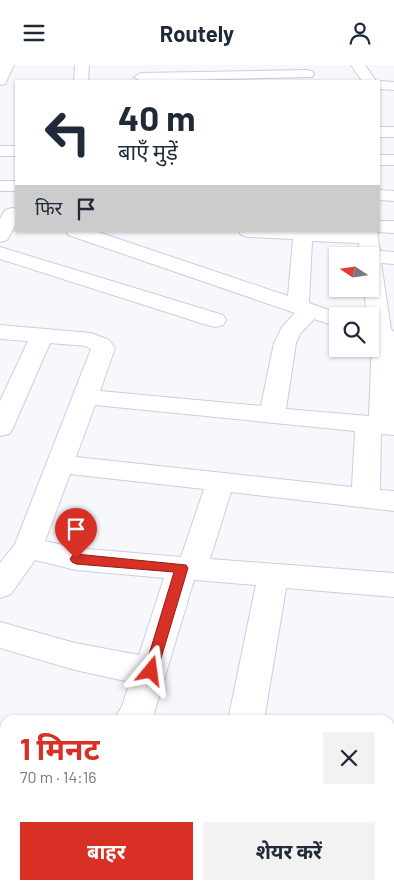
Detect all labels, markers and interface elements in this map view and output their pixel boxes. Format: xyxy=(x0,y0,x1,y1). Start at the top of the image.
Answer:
icon: menu xyxy=(20,19,48,47)
icon: person xyxy=(346,19,374,47)
text: Routely xyxy=(160,20,234,46)
text: 40 m xyxy=(118,96,195,138)
icon: left xyxy=(35,100,100,165)
text: बाएँ मुड़ें xyxy=(118,138,178,164)
icon: arrive xyxy=(72,195,100,223)
text: फिर xyxy=(35,196,62,219)
north arrow xyxy=(329,247,379,297)
map controls xyxy=(329,247,379,357)
button: search xyxy=(329,307,379,357)
pin xyxy=(55,508,97,559)
icon: arrive xyxy=(62,515,90,543)
position arrow xyxy=(124,644,176,696)
text: 1 मिनट xyxy=(20,730,100,766)
button: close xyxy=(323,732,375,784)
text: 70 m · 14:16 xyxy=(20,767,96,786)
button: बाहर xyxy=(20,822,193,880)
button: शेयर करें xyxy=(203,822,375,880)

